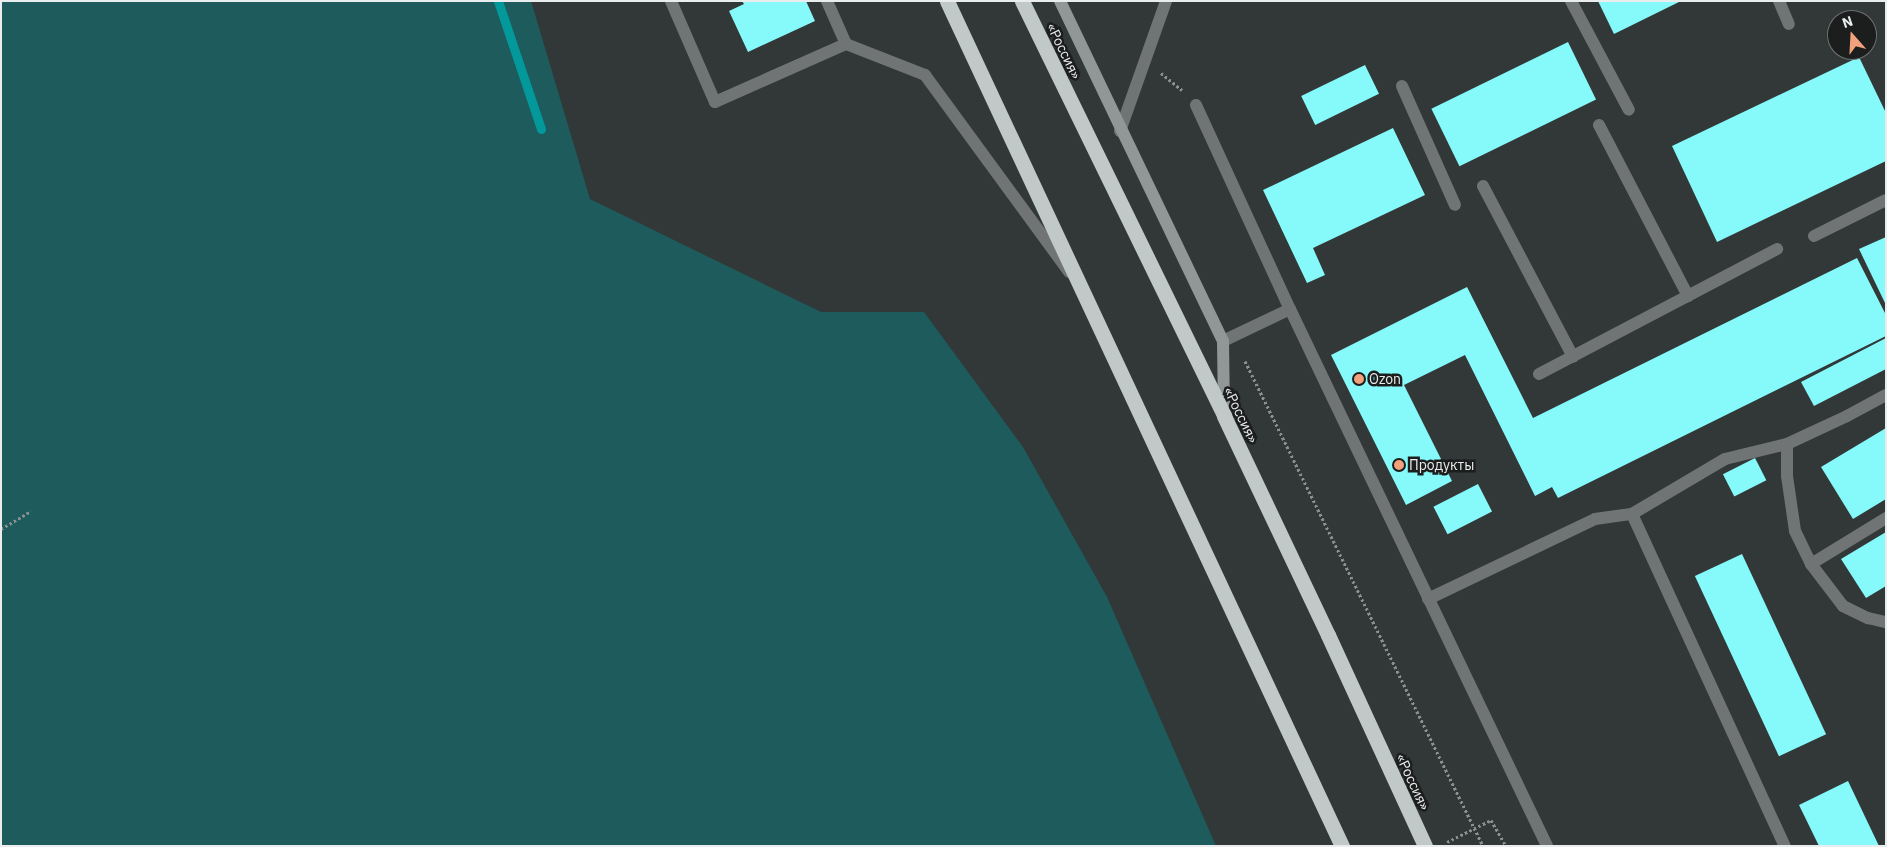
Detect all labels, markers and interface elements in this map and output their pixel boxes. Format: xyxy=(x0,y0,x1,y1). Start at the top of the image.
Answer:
north arrow xyxy=(1827,10,1877,60)
text: N xyxy=(1840,12,1855,32)
street label: «Россия» xyxy=(1043,20,1085,82)
place label: Ozon xyxy=(1369,371,1401,387)
marker: Ozon xyxy=(1353,373,1365,385)
street label: «Россия» xyxy=(1220,384,1262,446)
place label: Продукты xyxy=(1409,457,1474,473)
marker: Продукты xyxy=(1393,459,1405,471)
street label: «Россия» xyxy=(1393,751,1433,813)

